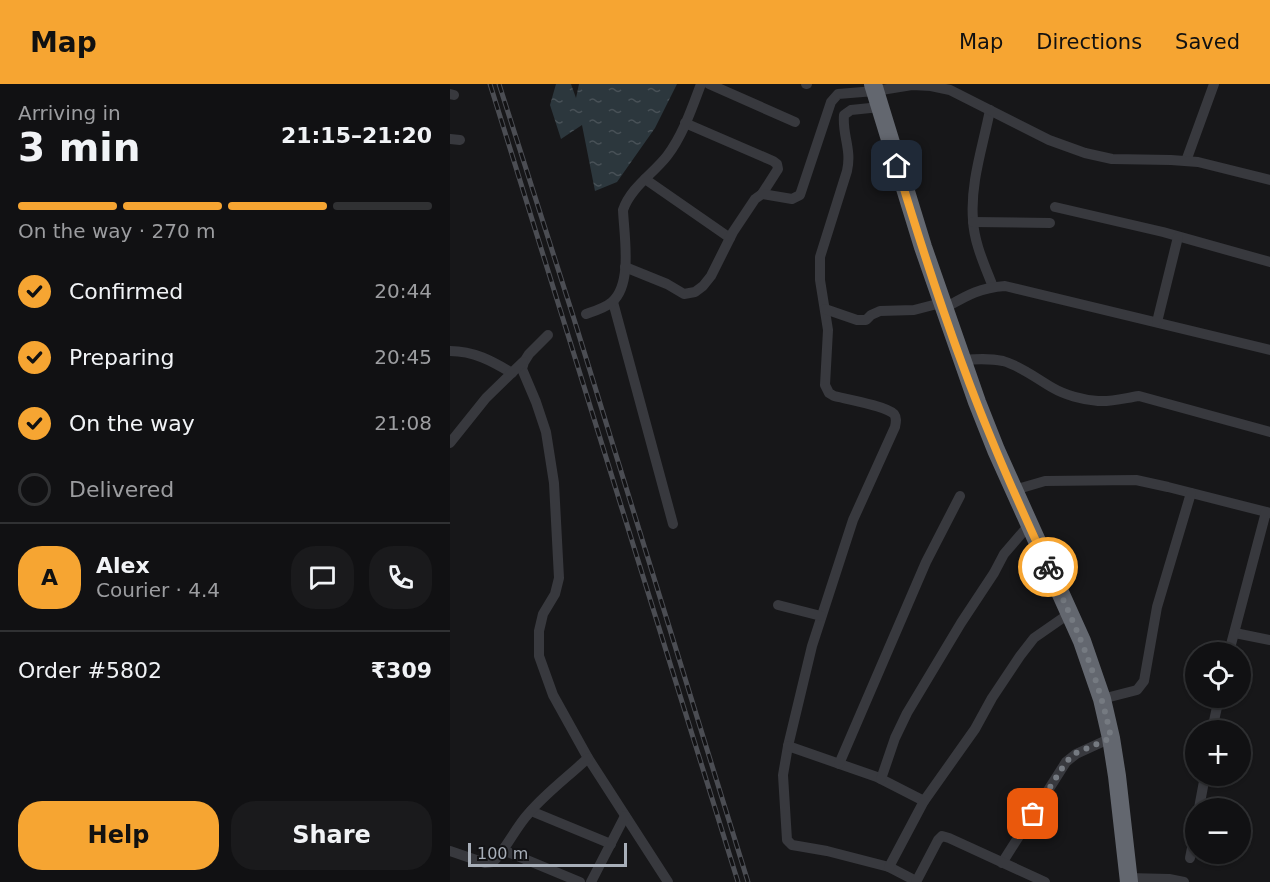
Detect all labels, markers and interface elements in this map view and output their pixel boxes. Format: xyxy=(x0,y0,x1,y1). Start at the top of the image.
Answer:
text: Map xyxy=(30,26,97,59)
text: Map xyxy=(959,30,1003,54)
text: Directions xyxy=(1036,30,1142,54)
text: Saved xyxy=(1175,30,1240,54)
text: Arriving in xyxy=(18,101,121,125)
text: 21:15–21:20 xyxy=(281,123,432,148)
text: 3 min xyxy=(18,125,140,170)
pin xyxy=(871,140,922,191)
icon: home xyxy=(880,149,913,182)
text: On the way · 270 m xyxy=(18,219,216,243)
icon: check xyxy=(18,275,51,308)
text: Confirmed xyxy=(69,279,183,304)
text: 20:44 xyxy=(374,279,432,303)
icon: check xyxy=(18,341,51,374)
text: Preparing xyxy=(69,345,175,370)
text: 20:45 xyxy=(374,345,432,369)
icon: check xyxy=(18,407,51,440)
text: On the way xyxy=(69,411,195,436)
text: 21:08 xyxy=(374,411,432,435)
text: Delivered xyxy=(69,477,174,502)
courier xyxy=(1018,537,1078,597)
button: chat xyxy=(291,546,354,609)
button: phone xyxy=(369,546,432,609)
icon: bike xyxy=(1032,551,1065,584)
text: Alex xyxy=(96,553,150,578)
text: A xyxy=(41,565,58,590)
text: Courier · 4.4 xyxy=(96,578,220,602)
map controls xyxy=(1185,642,1251,864)
button: locate xyxy=(1185,642,1251,708)
text: Order #5802 xyxy=(18,658,162,683)
text: ₹309 xyxy=(371,658,432,683)
button: + xyxy=(1185,720,1251,786)
pin xyxy=(1007,788,1058,839)
icon: bag xyxy=(1016,797,1049,830)
button: − xyxy=(1185,798,1251,864)
button: Help xyxy=(18,801,219,870)
button: Share xyxy=(231,801,432,870)
scale bar xyxy=(468,840,627,868)
text: 100 m xyxy=(477,844,528,863)

